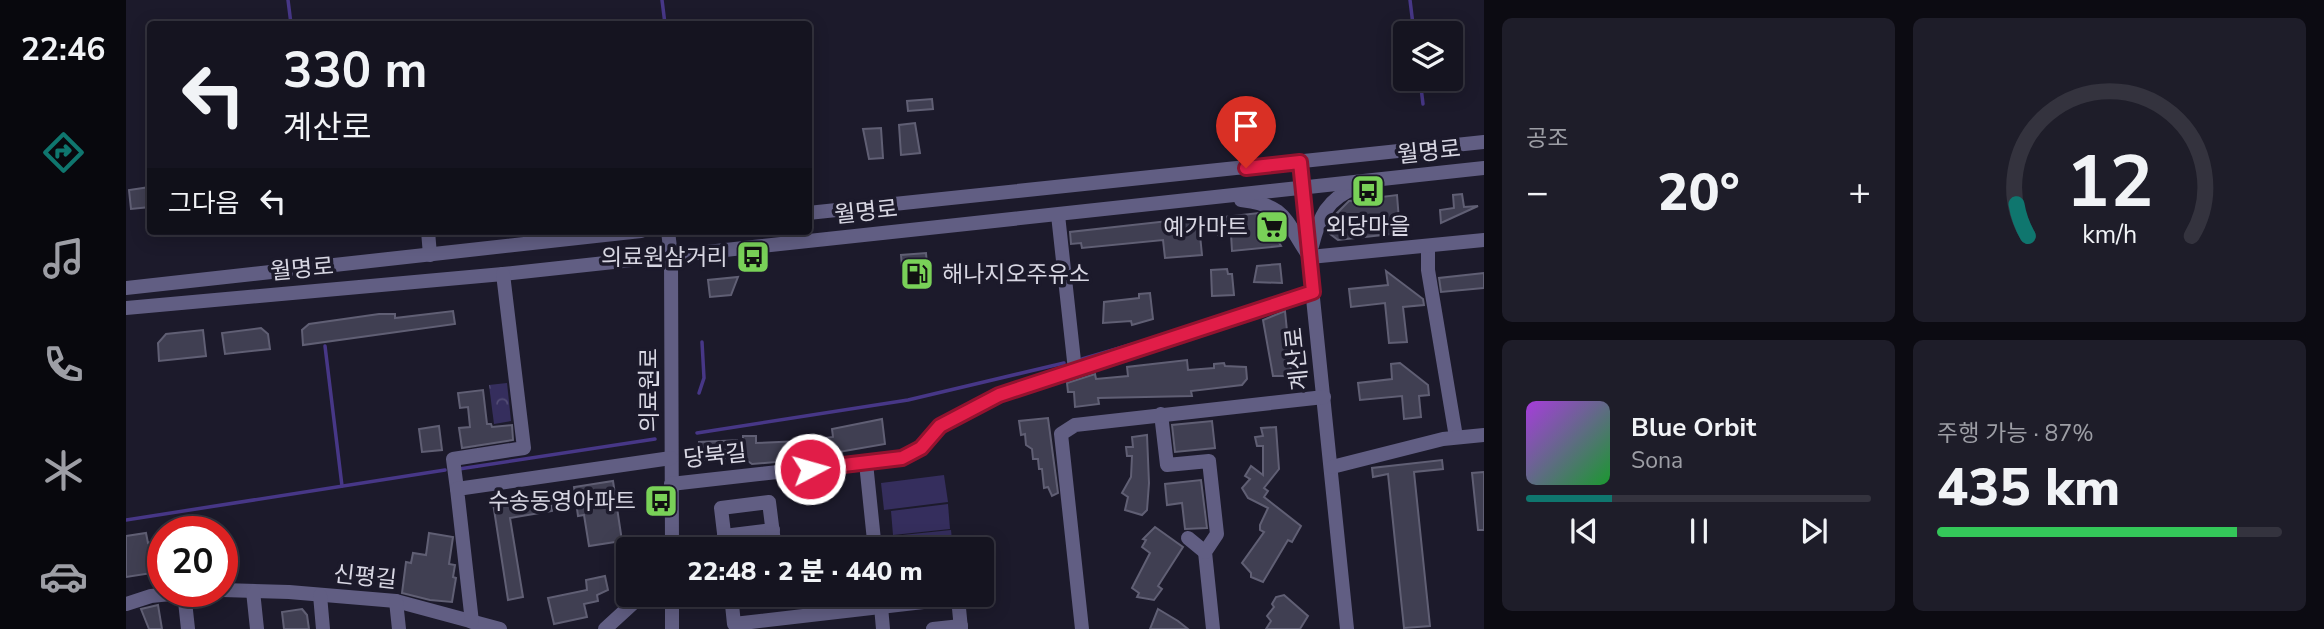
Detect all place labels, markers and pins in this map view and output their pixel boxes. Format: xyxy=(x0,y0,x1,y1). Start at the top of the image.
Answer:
pin xyxy=(1216,96,1276,168)
bus stop icon: 외당마을 xyxy=(1349,172,1387,210)
supermarket icon: 예가마트 xyxy=(1253,208,1291,246)
place label: 외당마을 xyxy=(1326,211,1410,242)
place label: 예가마트 xyxy=(1163,212,1248,243)
bus stop icon: 의료원삼거리 xyxy=(734,238,772,276)
place label: 의료원삼거리 xyxy=(601,242,728,273)
fuel station icon: 해나지오주유소 xyxy=(898,255,936,293)
place label: 해나지오주유소 xyxy=(942,259,1090,290)
bus stop icon: 수송동영아파트 xyxy=(642,482,680,520)
place label: 수송동영아파트 xyxy=(488,486,636,517)

